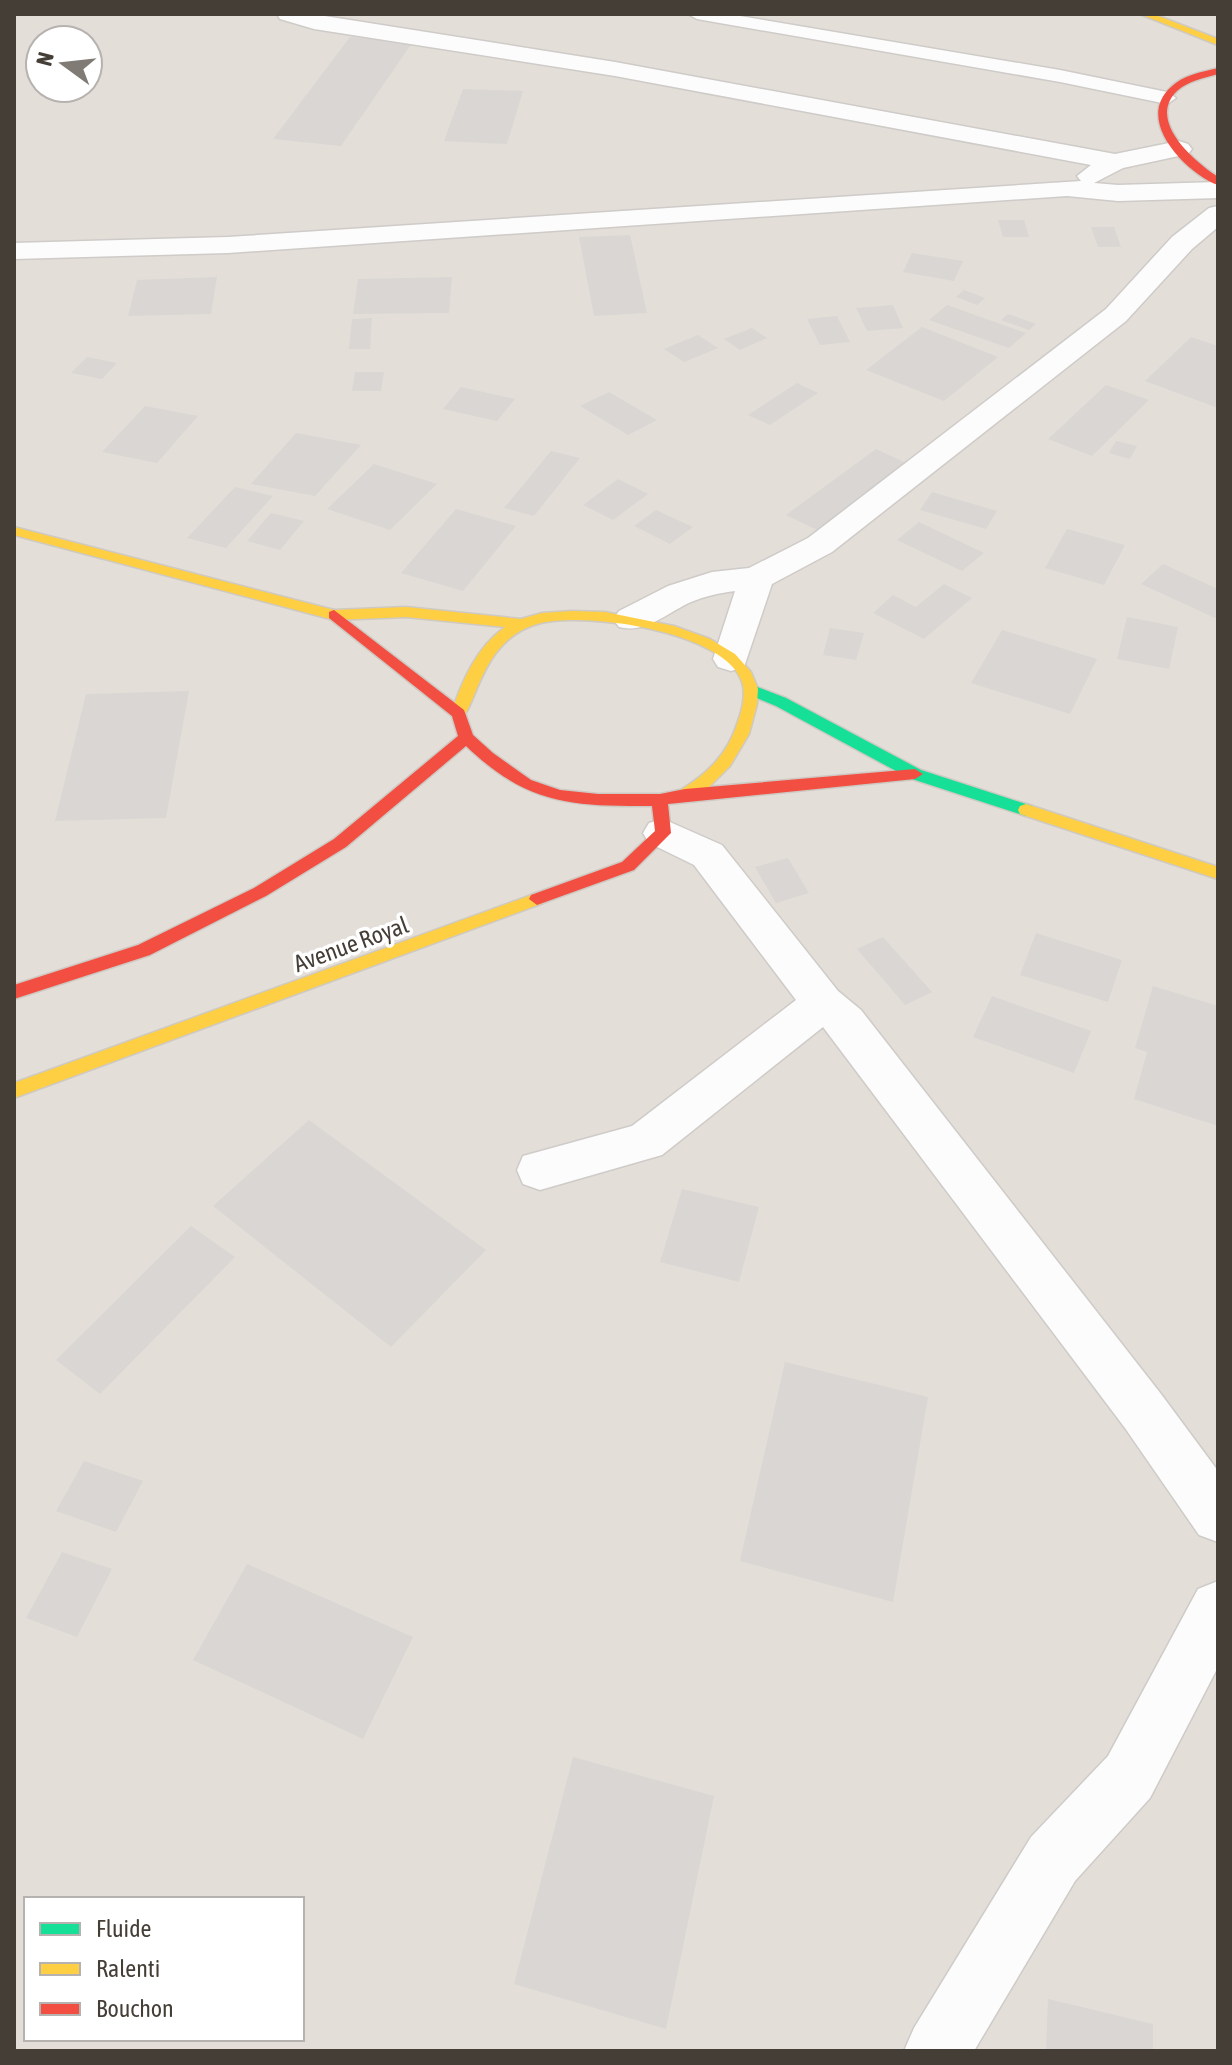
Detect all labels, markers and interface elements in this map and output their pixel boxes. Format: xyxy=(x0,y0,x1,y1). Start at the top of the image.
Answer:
north arrow xyxy=(24,24,104,104)
text: N xyxy=(30,49,59,68)
street label: Avenue Royal xyxy=(290,911,413,977)
legend xyxy=(24,1897,304,2041)
text: Fluide xyxy=(96,1915,151,1942)
text: Ralenti xyxy=(96,1955,160,1982)
text: Bouchon xyxy=(96,1995,174,2022)

